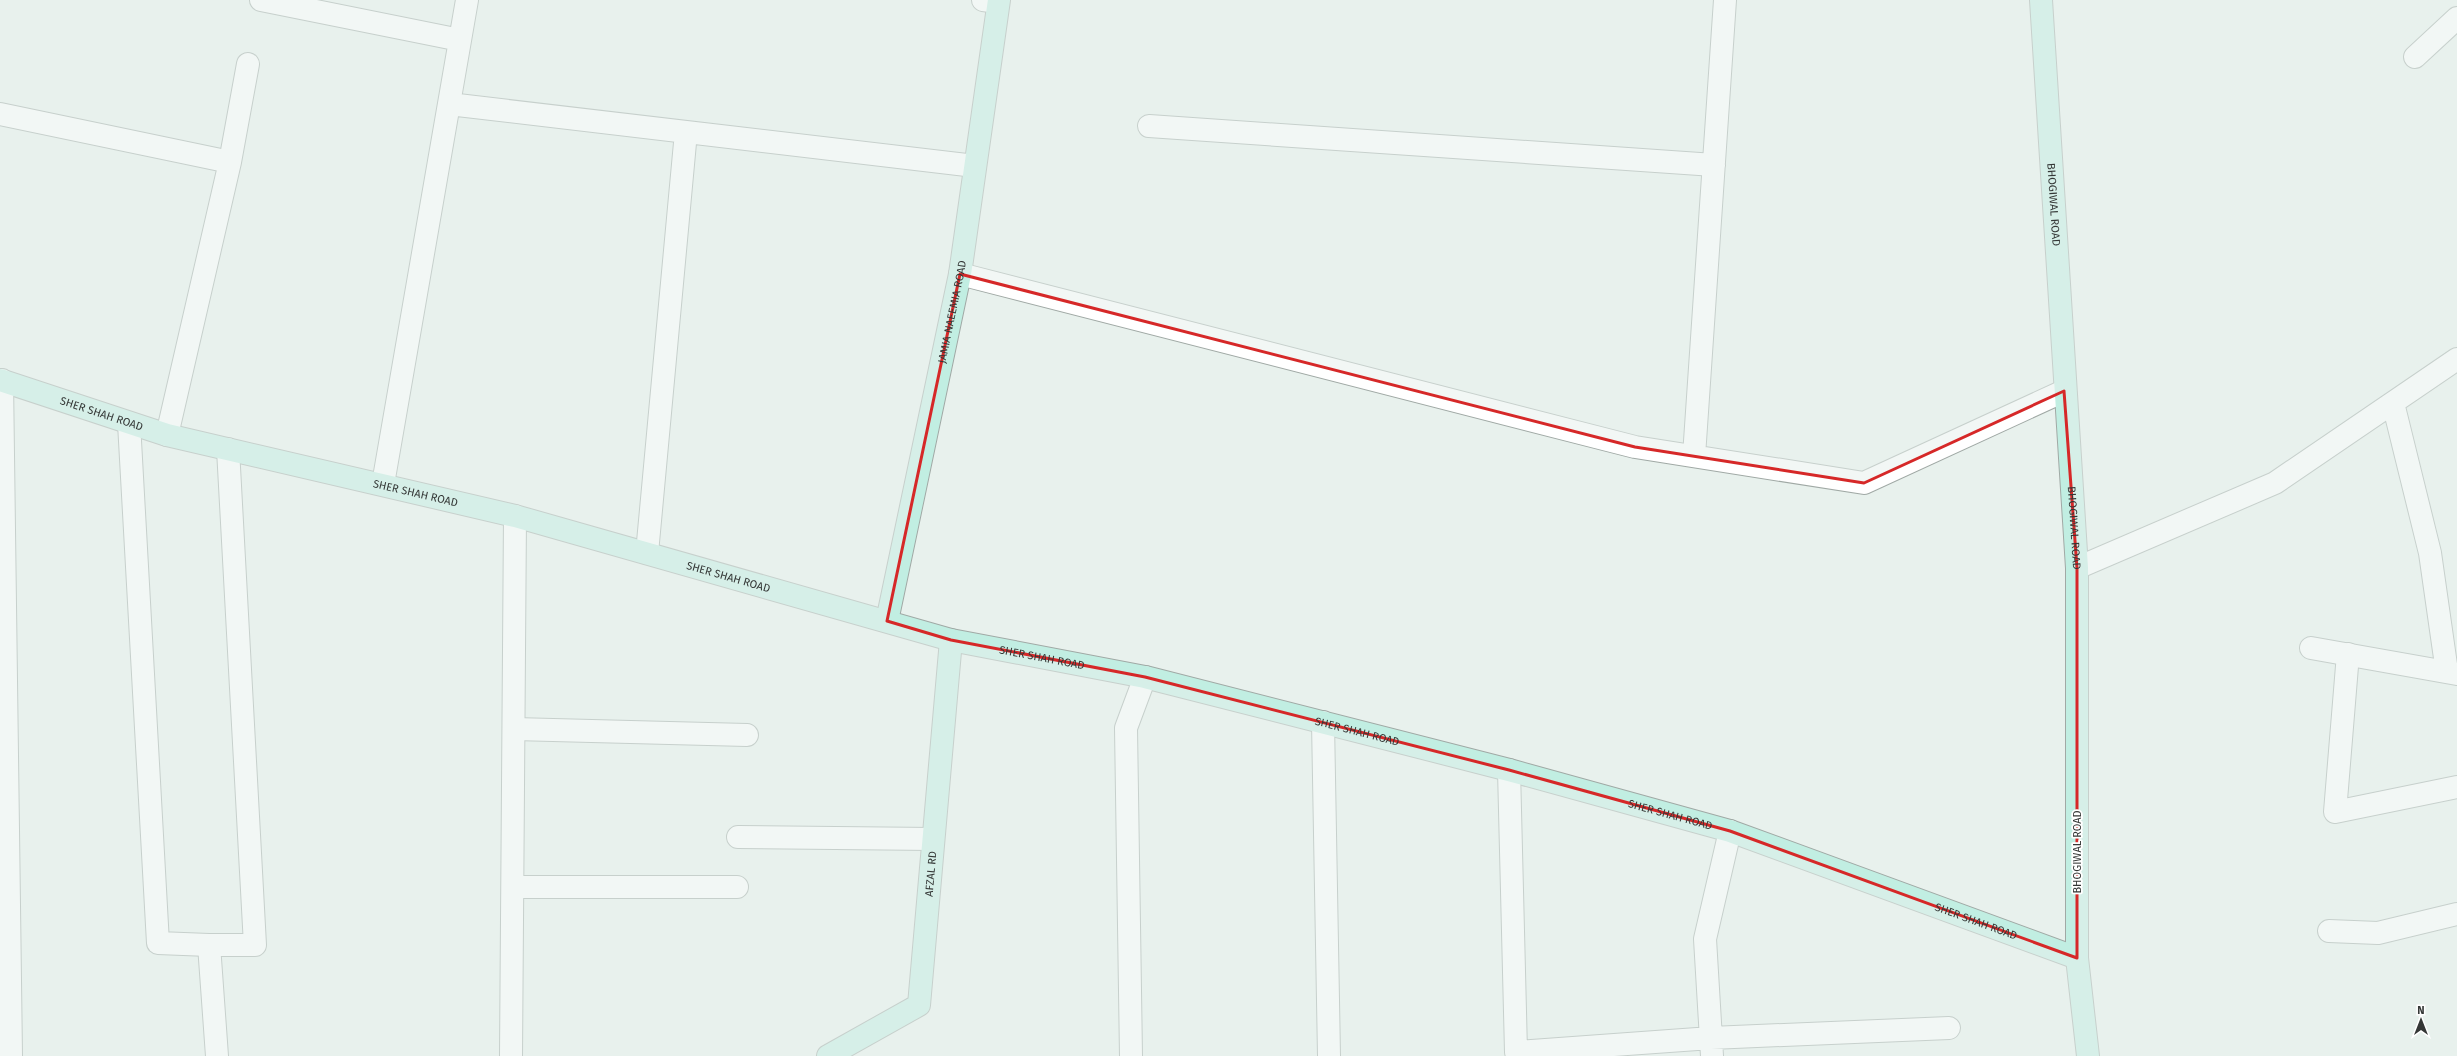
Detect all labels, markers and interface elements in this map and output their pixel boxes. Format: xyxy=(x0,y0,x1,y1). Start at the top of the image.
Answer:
street label: BHOGIWAL ROAD xyxy=(2044,163,2063,247)
street label: JAMIA NAEEMIA ROAD xyxy=(935,259,969,365)
street label: SHER SHAH ROAD xyxy=(58,394,145,434)
street label: SHER SHAH ROAD xyxy=(372,477,459,509)
street label: BHOGIWAL ROAD xyxy=(2065,486,2083,570)
street label: SHER SHAH ROAD xyxy=(685,559,772,595)
street label: SHER SHAH ROAD xyxy=(998,643,1086,672)
street label: SHER SHAH ROAD xyxy=(1314,715,1401,749)
street label: SHER SHAH ROAD xyxy=(1627,797,1714,833)
street label: BHOGIWAL ROAD xyxy=(2071,810,2084,894)
street label: AFZAL RD xyxy=(923,851,939,897)
street label: SHER SHAH ROAD xyxy=(1933,901,2019,943)
north arrow xyxy=(2401,1000,2441,1040)
text: N xyxy=(2417,1004,2425,1017)

